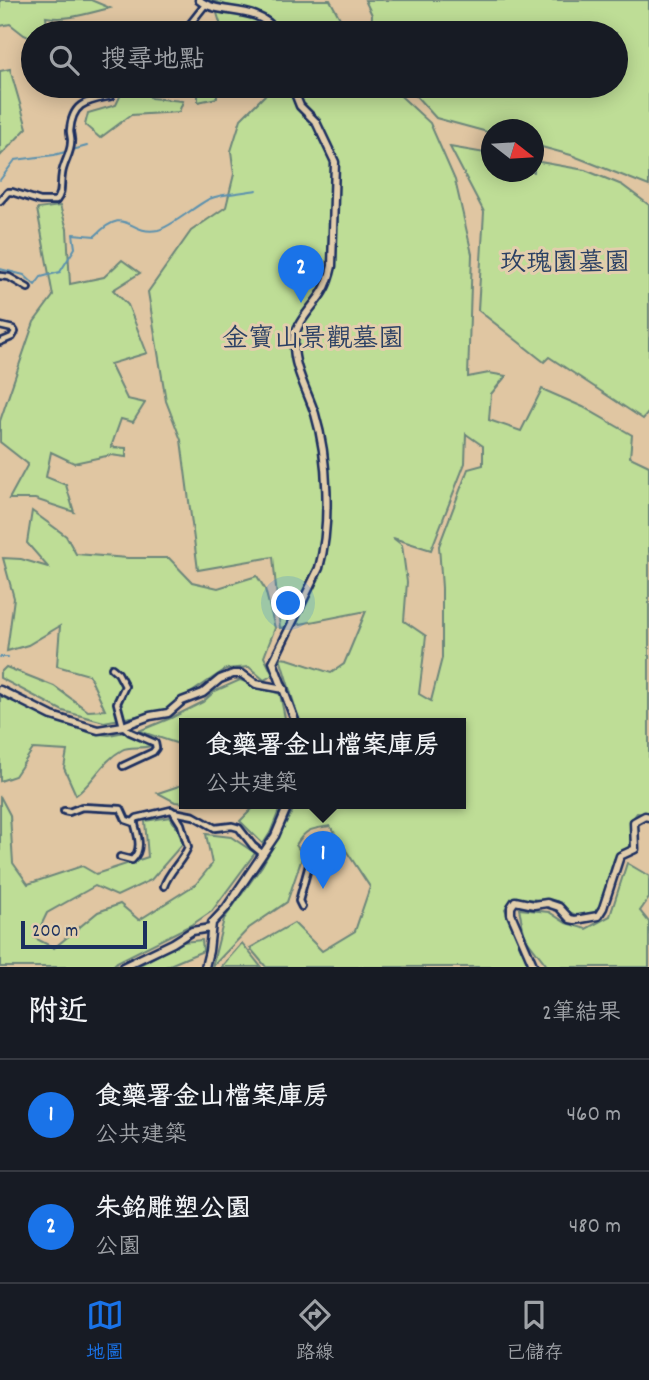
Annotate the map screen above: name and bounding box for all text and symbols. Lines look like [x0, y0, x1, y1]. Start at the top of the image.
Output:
search box [21, 21, 628, 98]
icon: search [45, 41, 83, 79]
text: 搜尋地點 [101, 43, 205, 80]
north arrow [481, 119, 544, 182]
pin: 2 [278, 245, 324, 303]
park label: 玫瑰園墓園 [500, 246, 630, 283]
park label: 金寶山景觀墓園 [222, 322, 404, 359]
your location [271, 586, 305, 620]
popup [179, 718, 466, 809]
text: 食藥署金山檔案庫房 [205, 729, 440, 766]
text: 公共建築 [205, 769, 297, 802]
pin: 1 [300, 831, 346, 889]
scale bar [21, 918, 147, 950]
text: 200 m [32, 919, 78, 946]
text: 附近 [28, 993, 88, 1036]
text: 2筆結果 [542, 998, 621, 1031]
text: 食藥署金山檔案庫房 [95, 1080, 329, 1117]
text: 1 [48, 1099, 54, 1132]
text: 460 m [567, 1099, 621, 1132]
text: 公共建築 [95, 1120, 187, 1153]
text: 朱銘雕塑公園 [95, 1192, 251, 1229]
text: 2 [46, 1211, 56, 1244]
text: 480 m [569, 1211, 621, 1244]
text: 公園 [95, 1232, 141, 1265]
tab: 地圖 [86, 1296, 124, 1368]
tab: 路線 [296, 1296, 334, 1368]
tab: 已儲存 [506, 1296, 563, 1368]

